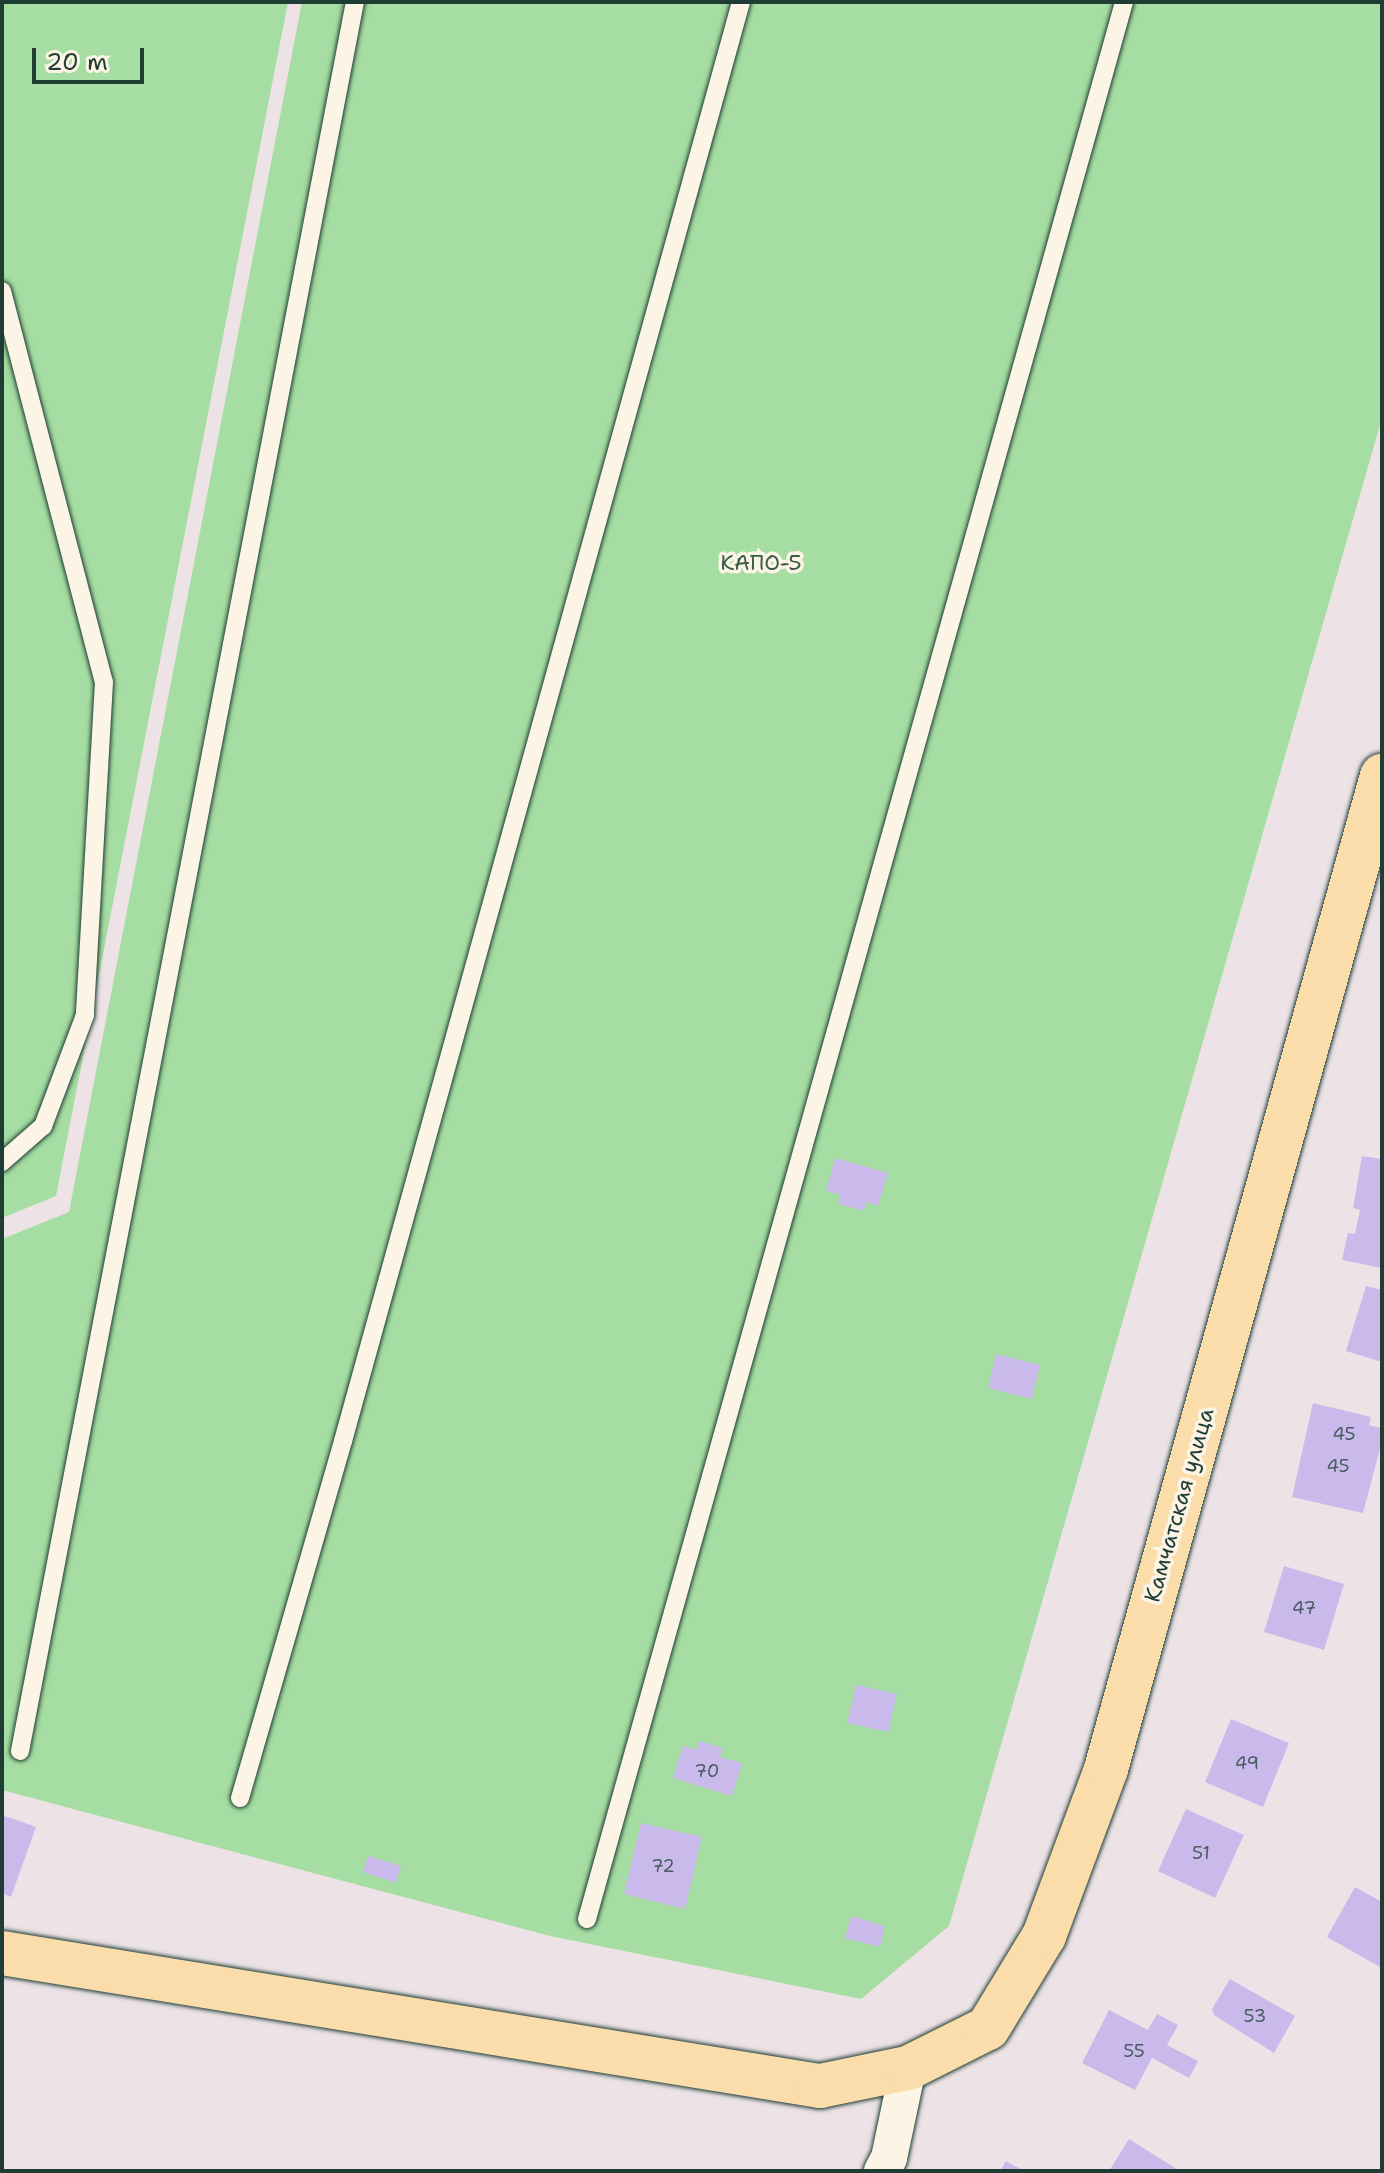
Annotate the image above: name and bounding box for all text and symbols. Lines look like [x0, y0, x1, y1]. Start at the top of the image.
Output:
scale bar [36, 32, 148, 82]
text: 20 m [46, 46, 108, 78]
park label: КАПО-5 [720, 550, 802, 576]
street label: Камчатская улица [1139, 1405, 1219, 1605]
house number: 45 [1332, 1423, 1356, 1445]
house number: 45 [1326, 1455, 1350, 1477]
house number: 47 [1292, 1597, 1316, 1619]
house number: 49 [1235, 1752, 1259, 1774]
house number: 70 [695, 1760, 719, 1782]
house number: 51 [1192, 1842, 1210, 1864]
house number: 72 [651, 1855, 675, 1877]
house number: 53 [1244, 2005, 1266, 2027]
house number: 55 [1123, 2040, 1145, 2062]

